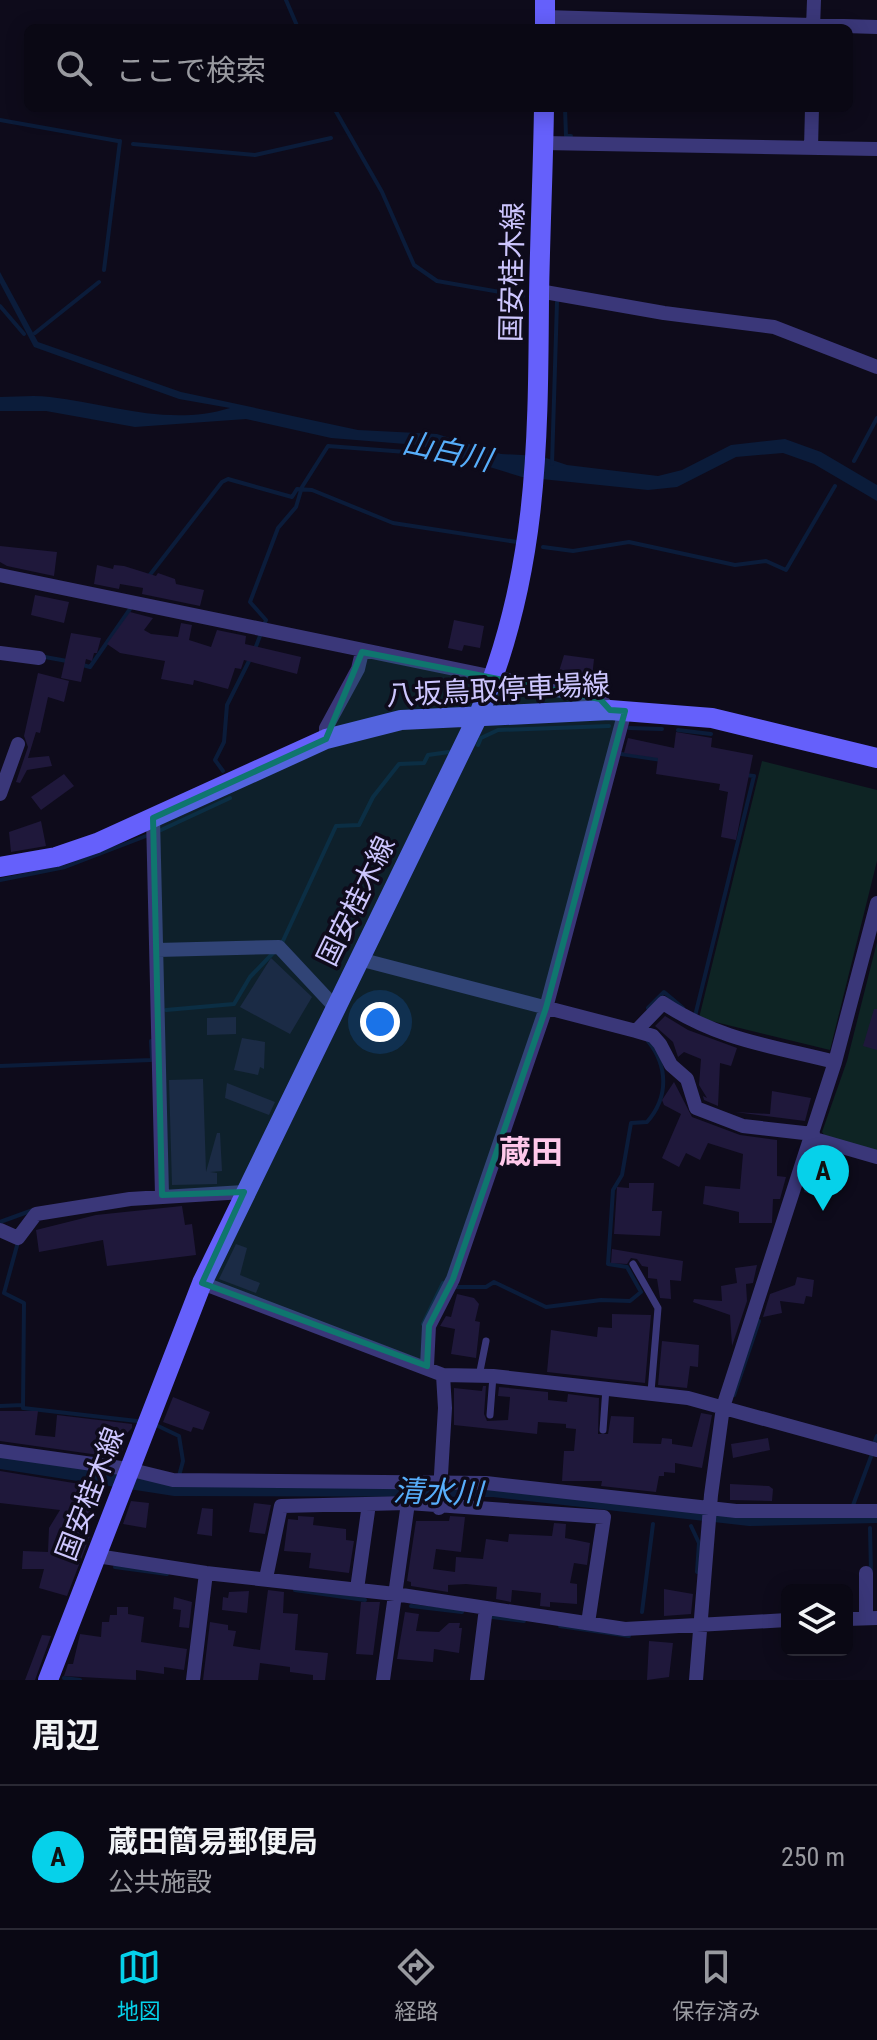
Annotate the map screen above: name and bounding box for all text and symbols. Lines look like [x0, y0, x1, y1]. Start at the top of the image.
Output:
search box [24, 24, 853, 112]
icon: search [52, 46, 96, 90]
text: ここで検索 [116, 53, 266, 88]
street label: 国安桂木線 [494, 202, 530, 342]
water label: 山白川 [399, 425, 498, 478]
street label: 八坂鳥取停車場線 [385, 668, 611, 712]
street label: 国安桂木線 [310, 831, 402, 971]
your location [360, 1002, 400, 1042]
district label: 蔵田 [499, 1133, 563, 1171]
pin: A [797, 1145, 849, 1211]
street label: 国安桂木線 [50, 1423, 130, 1565]
water label: 清水川 [392, 1473, 487, 1511]
map controls [781, 1584, 853, 1656]
button: layers [781, 1584, 853, 1656]
text: 周辺 [32, 1715, 100, 1755]
text: 蔵田簡易郵便局 [108, 1824, 318, 1859]
text: A [50, 1842, 66, 1872]
text: 250 m [781, 1842, 845, 1872]
text: 公共施設 [108, 1867, 212, 1897]
tab: 地図 [117, 1945, 161, 2025]
tab: 経路 [394, 1945, 438, 2025]
tab: 保存済み [672, 1945, 760, 2025]

